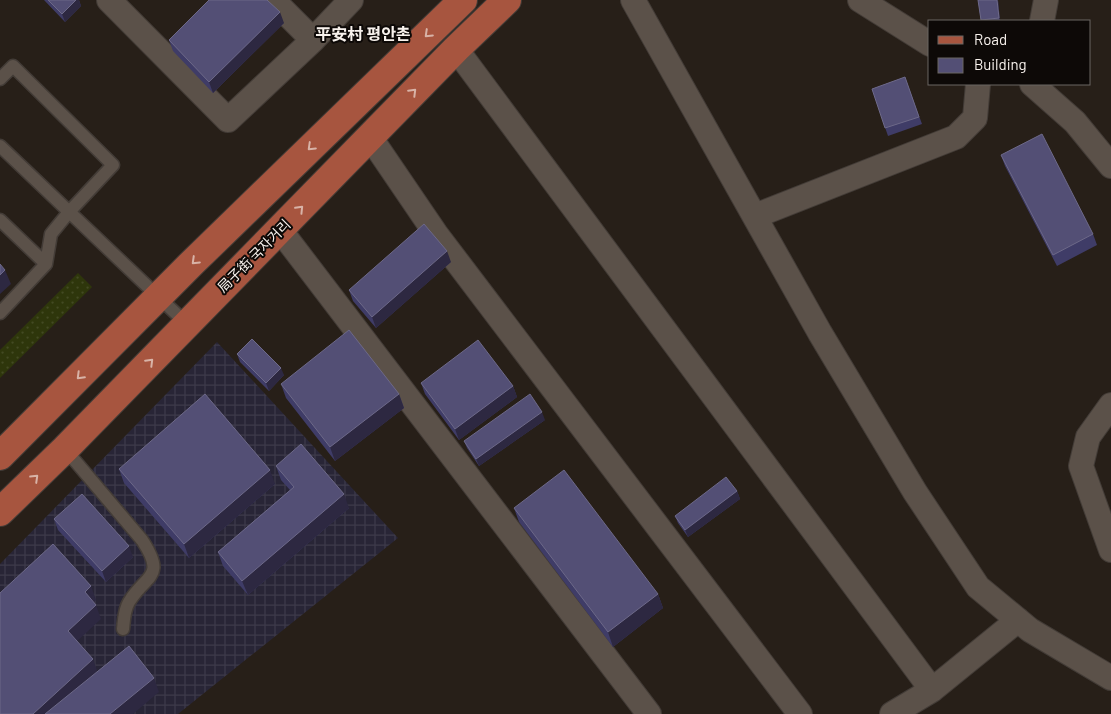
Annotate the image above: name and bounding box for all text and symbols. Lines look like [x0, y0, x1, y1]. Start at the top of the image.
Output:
legend [928, 20, 1091, 85]
district label: 平安村 평안촌 [315, 24, 411, 43]
one-way arrow [425, 28, 434, 37]
text: Road [974, 30, 1007, 48]
text: Building [974, 55, 1027, 73]
one-way arrow [408, 89, 417, 98]
one-way arrow [308, 141, 317, 150]
one-way arrow [294, 206, 303, 215]
street label: 局子街 국자거리 [214, 216, 294, 296]
one-way arrow [192, 255, 201, 264]
one-way arrow [144, 359, 153, 368]
one-way arrow [77, 370, 86, 379]
one-way arrow [29, 474, 38, 483]

